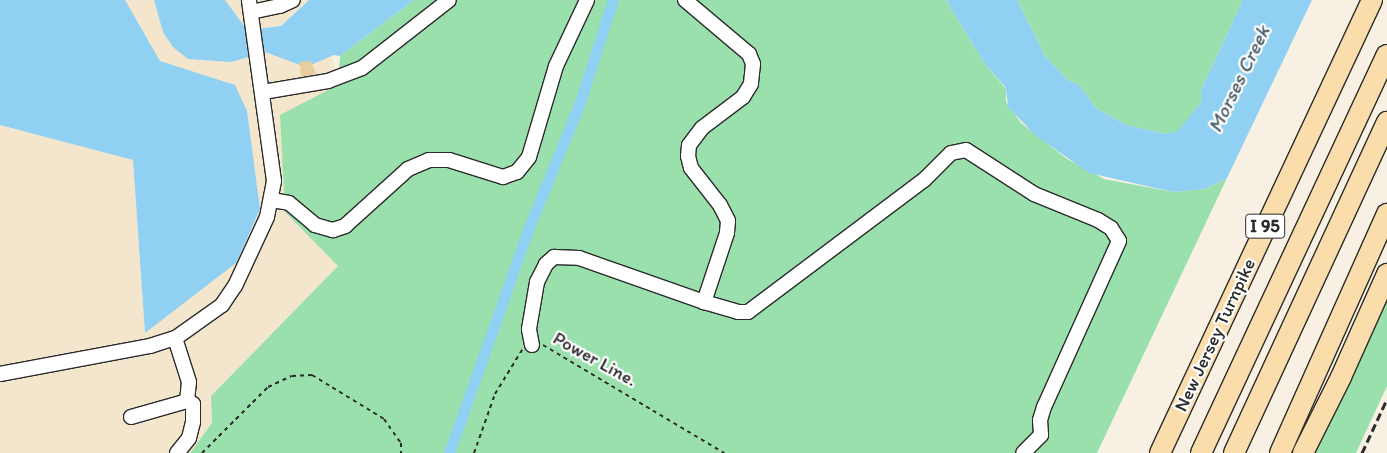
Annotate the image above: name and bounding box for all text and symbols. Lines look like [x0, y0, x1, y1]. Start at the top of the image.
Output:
water label: Morses Creek [1203, 22, 1275, 136]
road number: I 95 [1245, 210, 1285, 242]
street label: New Jersey Turnpike [1169, 254, 1261, 416]
street label: Power Line. [549, 327, 641, 391]

